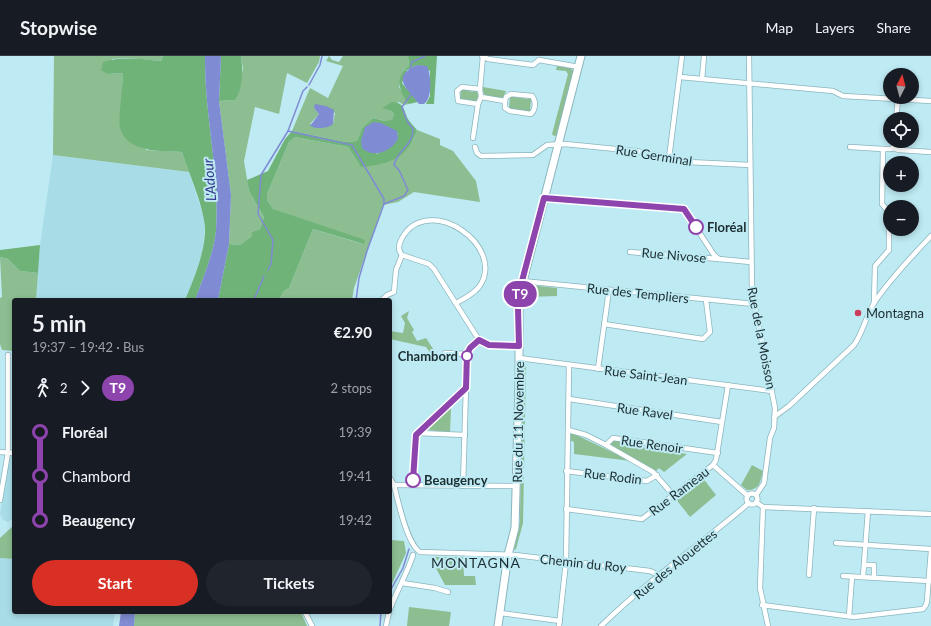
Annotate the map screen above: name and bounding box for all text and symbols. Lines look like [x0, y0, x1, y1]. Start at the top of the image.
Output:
text: Stopwise [20, 16, 97, 39]
text: Map [765, 19, 793, 36]
text: Layers [815, 19, 855, 36]
text: Share [877, 19, 911, 36]
north arrow [883, 68, 919, 104]
map controls [883, 68, 919, 236]
button: locate [883, 112, 919, 148]
street label: Rue Germinal [615, 141, 693, 169]
button: + [883, 156, 919, 192]
water label: L'Adour [199, 158, 219, 202]
button: − [883, 200, 919, 236]
marker: Floréal [688, 219, 704, 235]
place label: Floréal [707, 219, 746, 235]
street label: Rue Nivose [641, 244, 707, 266]
street label: Rue des Templiers [586, 280, 690, 306]
line badge: T9 [502, 281, 538, 307]
text: T9 [512, 285, 528, 302]
street label: Rue de la Moisson [744, 285, 780, 391]
place label: Montagna [866, 305, 924, 321]
marker: Montagna [853, 308, 863, 318]
text: 5 min [32, 310, 87, 337]
text: €2.90 [334, 323, 372, 341]
text: 19:37 – 19:42 · Bus [32, 339, 144, 355]
place label: Chambord [398, 348, 458, 364]
marker: Chambord [461, 350, 473, 362]
street label: Rue du 11 Novembre [509, 361, 527, 483]
street label: Rue Saint-Jean [604, 362, 688, 388]
icon: walk [32, 377, 54, 399]
icon: forward [74, 377, 96, 399]
text: T9 [110, 379, 126, 396]
text: 2 [60, 380, 68, 396]
text: 2 stops [331, 380, 372, 396]
street label: Rue Ravel [616, 399, 674, 423]
text: Floréal [62, 423, 107, 441]
text: 19:39 [339, 424, 372, 440]
street label: Rue Renoir [620, 432, 684, 456]
street label: Rue Rameau [646, 463, 712, 519]
street label: Rue Rodin [583, 465, 643, 487]
text: Chambord [62, 467, 131, 485]
text: 19:41 [339, 468, 372, 484]
marker: Beaugency [405, 472, 421, 488]
place label: Beaugency [424, 472, 488, 488]
text: Beaugency [62, 511, 135, 529]
text: 19:42 [339, 512, 372, 528]
street label: Rue des Alouettes [630, 525, 720, 603]
street label: Chemin du Roy [539, 551, 627, 576]
district label: MONTAGNA [431, 554, 521, 571]
button: Start [32, 560, 198, 606]
button: Tickets [206, 560, 372, 606]

